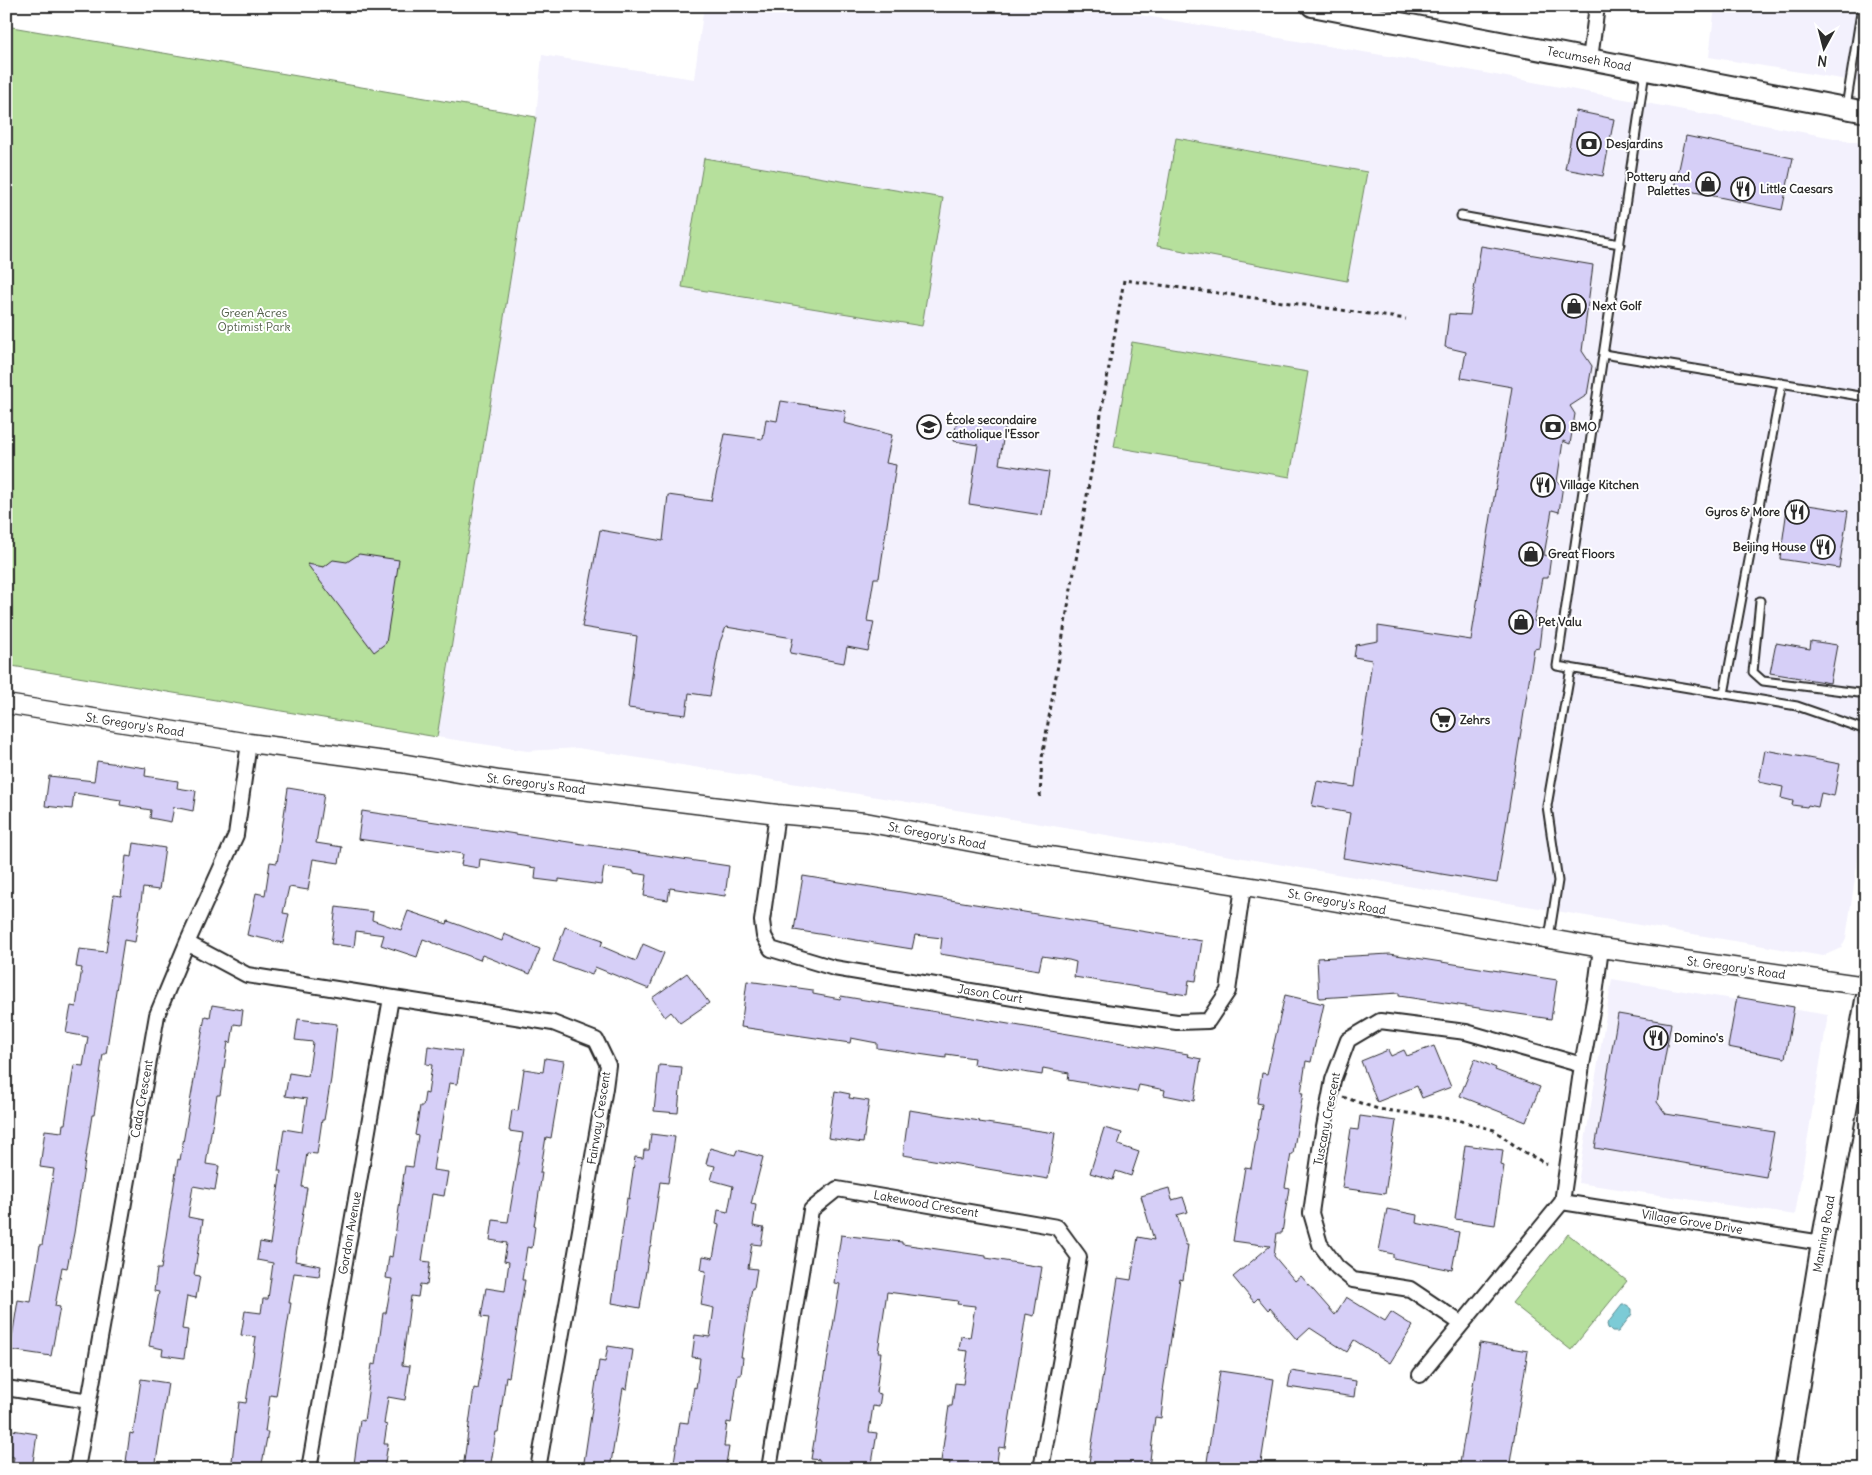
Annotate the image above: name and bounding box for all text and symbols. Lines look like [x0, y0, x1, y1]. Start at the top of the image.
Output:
north arrow [1800, 22, 1850, 72]
street label: Tecumseh Road [1546, 43, 1632, 74]
text: N [1817, 51, 1828, 70]
bank icon: Desjardins [1576, 131, 1602, 157]
place label: Desjardins [1606, 136, 1663, 151]
place label: Pottery and Palettes [1627, 169, 1691, 198]
shop icon: Pottery and Palettes [1695, 171, 1721, 197]
restaurant icon: Little Caesars [1730, 176, 1756, 202]
place label: Little Caesars [1760, 181, 1834, 196]
shop icon: Next Golf [1561, 293, 1587, 319]
place label: Next Golf [1592, 298, 1643, 313]
park label: Green Acres Optimist Park [217, 305, 291, 334]
place label: École secondaire catholique l'Essor [946, 412, 1040, 442]
school or university icon: École secondaire catholique l'Essor [916, 414, 942, 440]
bank icon: BMO [1540, 414, 1566, 440]
place label: BMO [1570, 419, 1597, 434]
restaurant icon: Village Kitchen [1530, 472, 1556, 498]
place label: Village Kitchen [1560, 477, 1639, 493]
restaurant icon: Gyros & More [1784, 499, 1810, 525]
place label: Gyros & More [1705, 504, 1781, 520]
restaurant icon: Beijing House [1810, 534, 1836, 560]
place label: Beijing House [1733, 539, 1807, 555]
shop icon: Great Floors [1518, 541, 1544, 567]
place label: Great Floors [1548, 546, 1615, 561]
shop icon: Pet Valu [1508, 609, 1534, 635]
place label: Pet Valu [1538, 614, 1582, 629]
supermarket icon: Zehrs [1430, 707, 1456, 733]
street label: St. Gregory's Road [85, 709, 185, 740]
place label: Zehrs [1460, 712, 1491, 727]
street label: St. Gregory's Road [486, 770, 586, 797]
street label: St. Gregory's Road [887, 819, 987, 852]
street label: St. Gregory's Road [1287, 885, 1387, 918]
street label: St. Gregory's Road [1686, 953, 1786, 982]
street label: Jason Court [957, 981, 1024, 1006]
restaurant icon: Domino's [1643, 1025, 1669, 1051]
place label: Domino's [1674, 1030, 1724, 1045]
street label: Cada Crescent [127, 1059, 156, 1139]
street label: Fairway Crescent [584, 1070, 613, 1166]
street label: Tuscany Crescent [1310, 1071, 1343, 1167]
street label: Lakewood Crescent [873, 1187, 980, 1220]
street label: Gordon Avenue [335, 1190, 364, 1276]
street label: Manning Road [1809, 1194, 1838, 1273]
street label: Village Grove Drive [1640, 1206, 1744, 1237]

